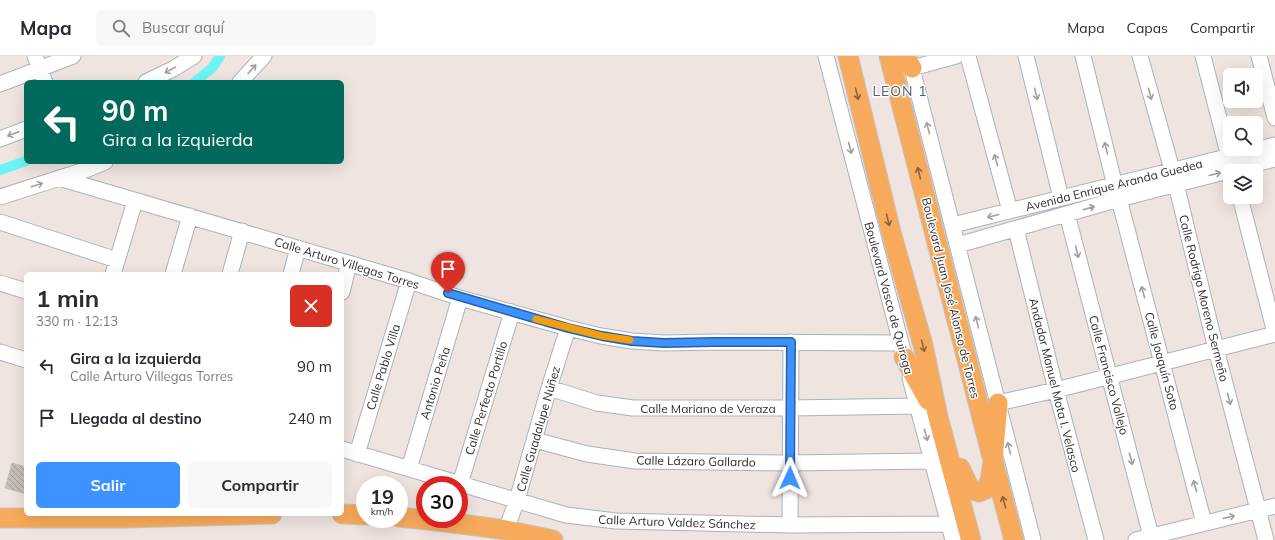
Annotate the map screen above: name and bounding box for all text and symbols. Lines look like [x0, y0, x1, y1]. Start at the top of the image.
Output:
search box [96, 10, 376, 46]
text: Mapa [20, 16, 72, 40]
icon: search [110, 17, 132, 39]
text: Buscar aquí [142, 18, 224, 37]
text: Mapa [1067, 19, 1105, 37]
text: Capas [1127, 19, 1168, 37]
text: Compartir [1190, 19, 1255, 37]
one-way arrow [247, 64, 257, 74]
one-way arrow [165, 67, 177, 75]
map controls [1223, 68, 1263, 204]
button: sound [1223, 68, 1263, 108]
district label: LEON 1 [872, 82, 928, 100]
one-way arrow [854, 87, 862, 100]
one-way arrow [1032, 87, 1040, 100]
one-way arrow [1147, 87, 1155, 100]
text: 90 m [102, 93, 168, 128]
icon: left [36, 96, 88, 148]
button: search [1223, 116, 1263, 156]
one-way arrow [923, 122, 931, 135]
text: Gira a la izquierda [102, 128, 253, 151]
one-way arrow [7, 130, 19, 138]
one-way arrow [847, 141, 854, 154]
one-way arrow [1102, 141, 1109, 154]
one-way arrow [992, 154, 1000, 167]
street label: Avenida Enrique Aranda Guedea [1024, 156, 1204, 214]
button: layers [1223, 164, 1263, 204]
one-way arrow [915, 167, 923, 180]
one-way arrow [1208, 170, 1221, 177]
one-way arrow [30, 181, 43, 188]
street label: Boulevard Juan José Alonso de Torres [919, 196, 983, 400]
one-way arrow [1083, 204, 1096, 211]
one-way arrow [987, 212, 1000, 220]
one-way arrow [885, 213, 893, 226]
street label: Calle Rodrigo Moreno Sermeño [1176, 213, 1232, 383]
street label: Boulevard Vasco de Quiroga [861, 220, 917, 376]
street label: Calle Arturo Villegas Torres [273, 234, 421, 292]
one-way arrow [1074, 245, 1081, 258]
pin [431, 252, 465, 293]
icon: arrive [437, 258, 459, 280]
text: 1 min [36, 283, 99, 313]
button: close [290, 285, 332, 327]
one-way arrow [1139, 286, 1147, 299]
street label: Andador Manuel Mota I. Velasco [1026, 296, 1084, 474]
street label: Calle Joaquín Soto [1142, 310, 1182, 412]
text: 330 m · 12:13 [36, 313, 118, 329]
street label: Calle Francisco Vallejo [1086, 314, 1132, 437]
one-way arrow [973, 316, 980, 329]
street label: Calle Pablo Villa [363, 322, 403, 412]
street label: Calle Perfecto Portillo [462, 339, 511, 457]
one-way arrow [919, 339, 927, 352]
street label: Antonio Peña [417, 345, 453, 421]
text: Gira a la izquierda [70, 349, 201, 368]
icon: left [36, 355, 58, 377]
text: 90 m [297, 357, 332, 376]
street label: Calle Guadalupe Núñez [513, 364, 563, 494]
text: Calle Arturo Villegas Torres [70, 368, 233, 384]
one-way arrow [1226, 392, 1233, 405]
street label: Calle Mariano de Veraza [640, 401, 776, 416]
icon: arrive [36, 407, 58, 429]
text: Llegada al destino [70, 409, 202, 428]
text: 240 m [288, 409, 332, 428]
one-way arrow [922, 428, 930, 441]
one-way arrow [1005, 442, 1013, 455]
street label: Calle Lázaro Gallardo [636, 452, 756, 470]
one-way arrow [1128, 452, 1135, 465]
position arrow [769, 457, 811, 499]
button: Salir [36, 462, 180, 508]
button: Compartir [188, 462, 332, 508]
speed limit sign: 30 [416, 476, 468, 528]
one-way arrow [1190, 479, 1198, 492]
text: 19 [370, 484, 394, 509]
one-way arrow [1000, 496, 1007, 509]
text: km/h [371, 505, 393, 518]
street label: Calle Arturo Valdez Sánchez [598, 512, 756, 532]
one-way arrow [1222, 513, 1235, 521]

